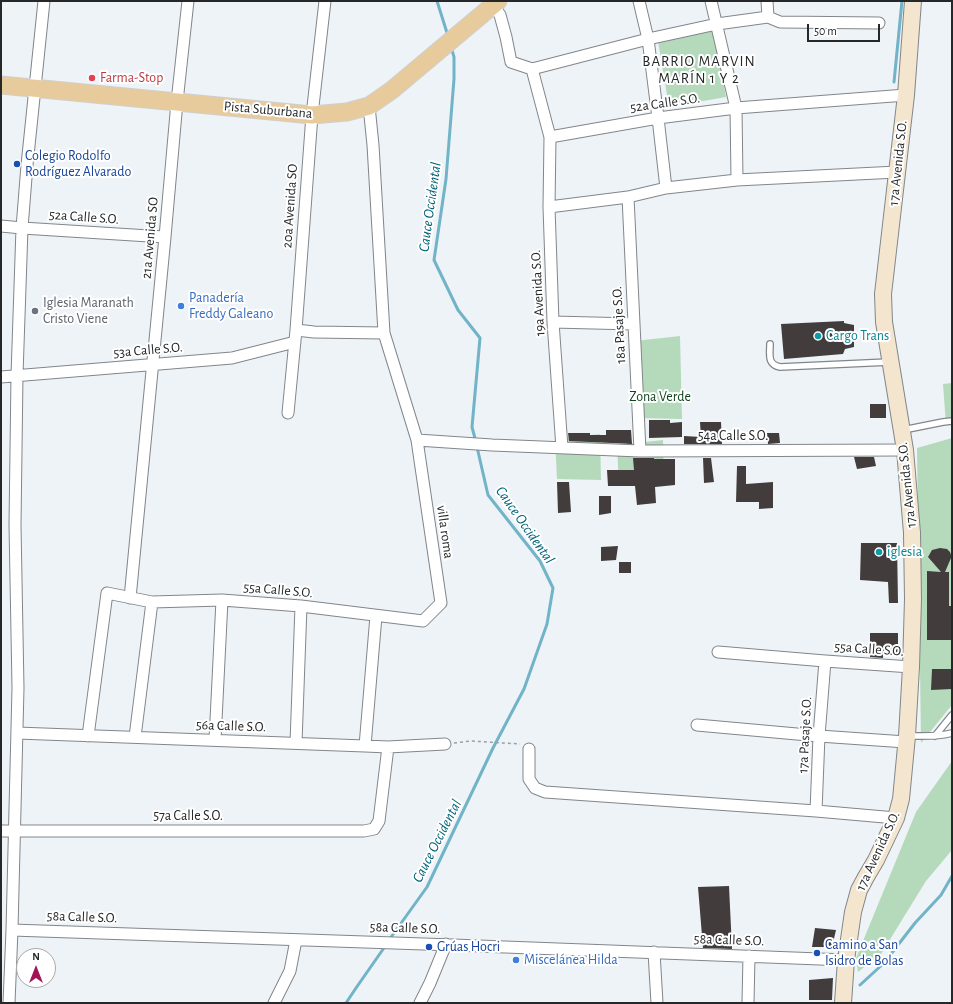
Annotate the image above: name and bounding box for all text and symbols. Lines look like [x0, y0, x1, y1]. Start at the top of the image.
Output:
scale bar [809, 16, 882, 42]
text: 50 m [814, 25, 837, 37]
district label: BARRIO MARVIN MARÍN 1 Y 2 [642, 52, 756, 87]
place label: Farma-Stop [100, 70, 163, 86]
marker: Farma-Stop [87, 73, 97, 83]
street label: 52a Calle S.O. [629, 90, 701, 116]
street label: Pista Suburbana [223, 98, 313, 122]
street label: 17a Avenida S.O. [885, 119, 911, 207]
place label: Colegio Rodolfo Rodríguez Alvarado [25, 148, 131, 180]
marker: Colegio Rodolfo Rodríguez Alvarado [12, 159, 22, 169]
water label: Cauce Occidental [415, 161, 445, 253]
street label: 20a Avenida SO [279, 163, 301, 249]
street label: 21a Avenida SO [138, 196, 162, 280]
street label: 52a Calle S.O. [48, 206, 120, 228]
street label: 19a Avenida S.O. [527, 249, 549, 337]
street label: 18a Pasaje S.O. [609, 286, 629, 364]
place label: Panadería Freddy Galeano [189, 290, 273, 322]
place label: Iglesia Maranath Cristo Viene [43, 295, 134, 328]
marker: Panadería Freddy Galeano [176, 301, 186, 311]
marker: Iglesia Maranath Cristo Viene [30, 306, 40, 316]
place label: Cargo Trans [826, 328, 889, 344]
marker: Cargo Trans [813, 331, 823, 341]
street label: 53a Calle S.O. [113, 339, 183, 361]
park label: Zona Verde [629, 389, 691, 405]
street label: 54a Calle S.O. [698, 428, 768, 444]
street label: 17a Avenida S.O. [894, 441, 920, 529]
water label: Cauce Occidental [492, 483, 558, 567]
street label: villa roma [433, 504, 457, 560]
place label: iglesia [887, 544, 922, 560]
marker: iglesia [874, 547, 884, 557]
street label: 55a Calle S.O. [243, 579, 313, 601]
street label: 55a Calle S.O. [834, 638, 904, 660]
street label: 17a Pasaje S.O. [795, 696, 815, 774]
street label: 56a Calle S.O. [195, 716, 267, 736]
water label: Cauce Occidental [408, 797, 466, 885]
street label: 57a Calle S.O. [153, 808, 223, 824]
street label: 17a Avenida S.O. [852, 809, 904, 893]
street label: 58a Calle S.O. [46, 907, 118, 927]
street label: 58a Calle S.O. [369, 918, 441, 938]
street label: 58a Calle S.O. [693, 930, 765, 950]
place label: Camino a San Isidro de Bolas [825, 937, 903, 970]
place label: Grúas Hocri [437, 939, 500, 955]
marker: Grúas Hocri [424, 942, 434, 952]
north arrow [16, 948, 56, 988]
marker: Camino a San Isidro de Bolas [812, 948, 822, 958]
text: N [32, 951, 40, 962]
place label: Miscelánea Hilda [524, 952, 618, 968]
marker: Miscelánea Hilda [511, 955, 521, 965]

